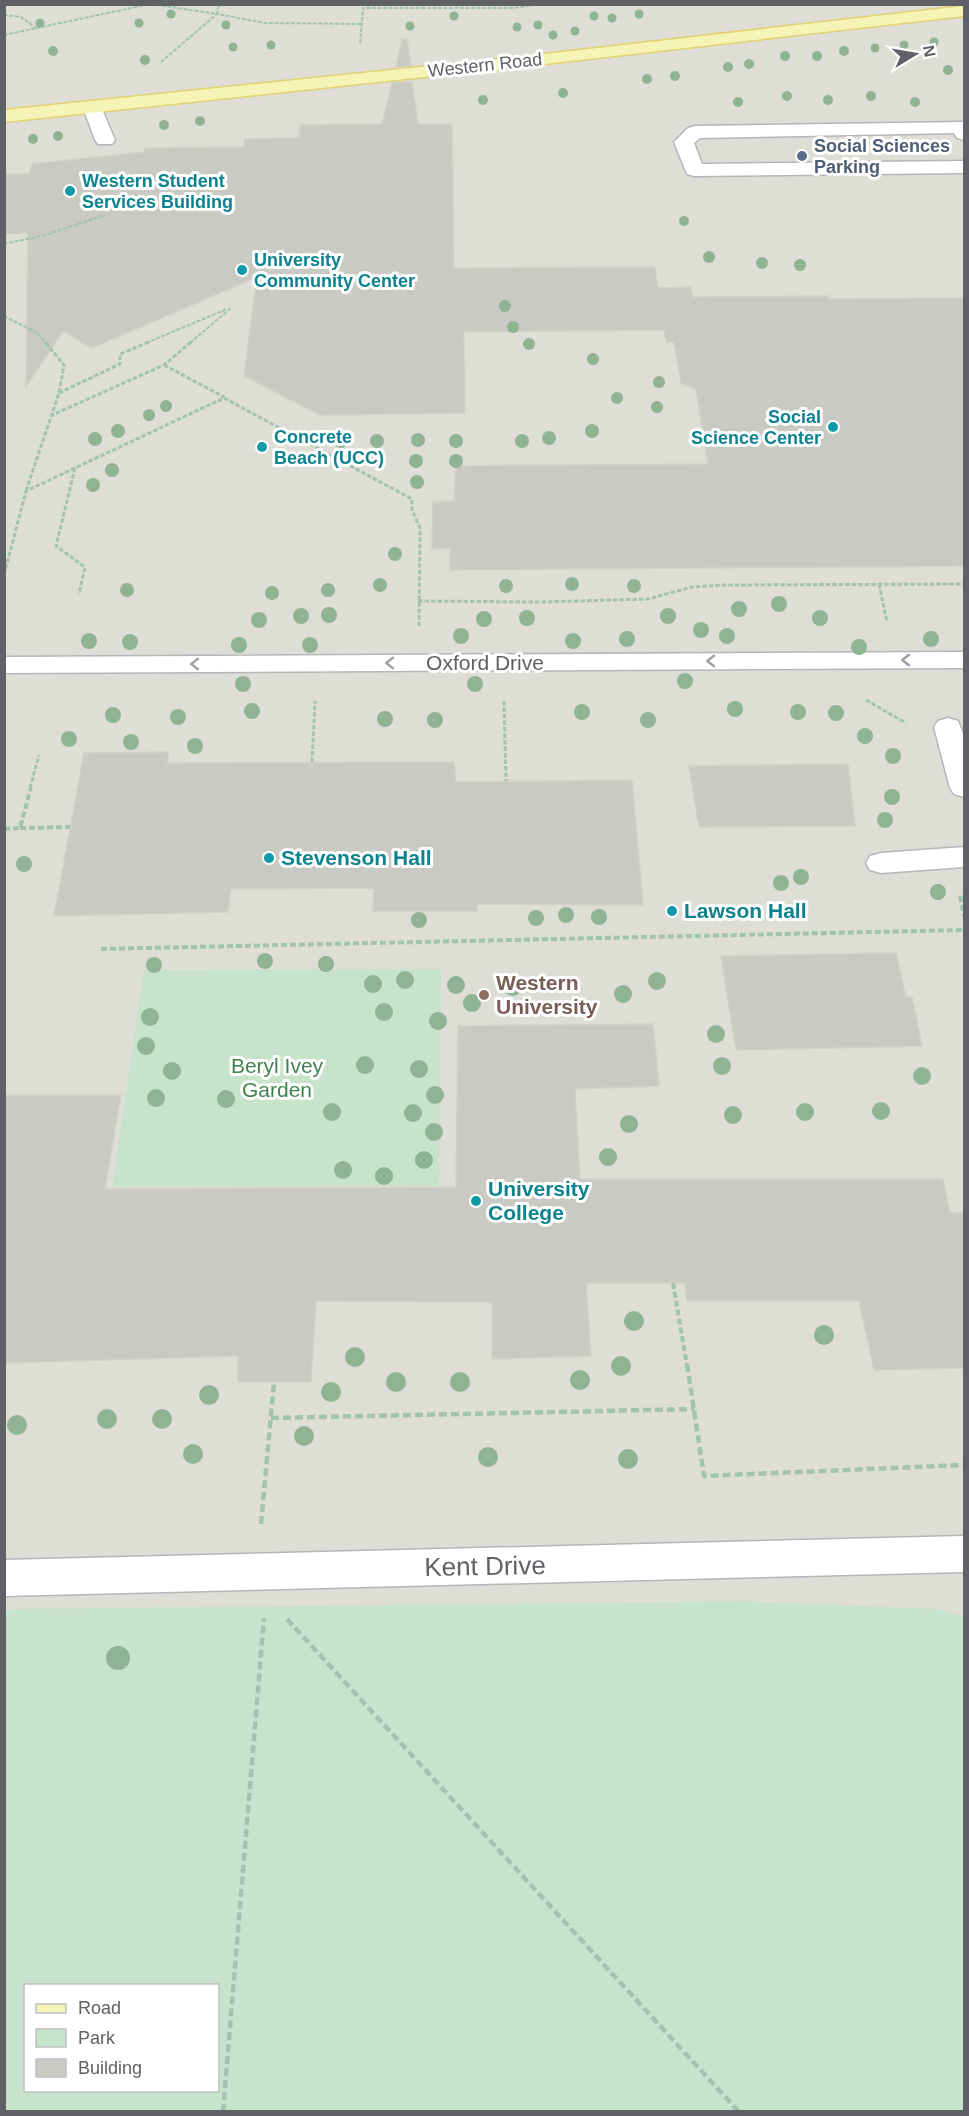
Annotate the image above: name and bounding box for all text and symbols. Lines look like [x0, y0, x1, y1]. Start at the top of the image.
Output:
north arrow [885, 24, 945, 84]
text: N [920, 44, 939, 59]
street label: Western Road [427, 49, 543, 81]
place label: Social Sciences Parking [814, 136, 950, 177]
marker: Social Sciences Parking [795, 149, 809, 163]
place label: Western Student Services Building [82, 171, 233, 212]
marker: Western Student Services Building [63, 184, 77, 198]
place label: University Community Center [254, 250, 415, 291]
marker: University Community Center [235, 263, 249, 277]
place label: Social Science Center [691, 407, 821, 448]
marker: Social Science Center [826, 420, 840, 434]
place label: Concrete Beach (UCC) [274, 427, 384, 468]
marker: Concrete Beach (UCC) [255, 440, 269, 454]
street label: Oxford Drive [426, 651, 544, 674]
one-way arrow [902, 654, 911, 666]
one-way arrow [707, 655, 716, 667]
one-way arrow [386, 657, 395, 669]
one-way arrow [191, 658, 200, 670]
place label: Stevenson Hall [281, 846, 432, 869]
marker: Stevenson Hall [262, 851, 276, 865]
place label: Lawson Hall [684, 899, 807, 922]
marker: Lawson Hall [665, 904, 679, 918]
place label: Western University [496, 971, 598, 1018]
marker: Western University [477, 988, 491, 1002]
park label: Beryl Ivey Garden [231, 1054, 324, 1101]
place label: University College [488, 1177, 590, 1224]
marker: University College [469, 1194, 483, 1208]
street label: Kent Drive [424, 1550, 546, 1582]
legend [24, 1984, 219, 2092]
text: Road [78, 1998, 121, 2018]
text: Park [78, 2028, 116, 2048]
text: Building [78, 2058, 142, 2078]

